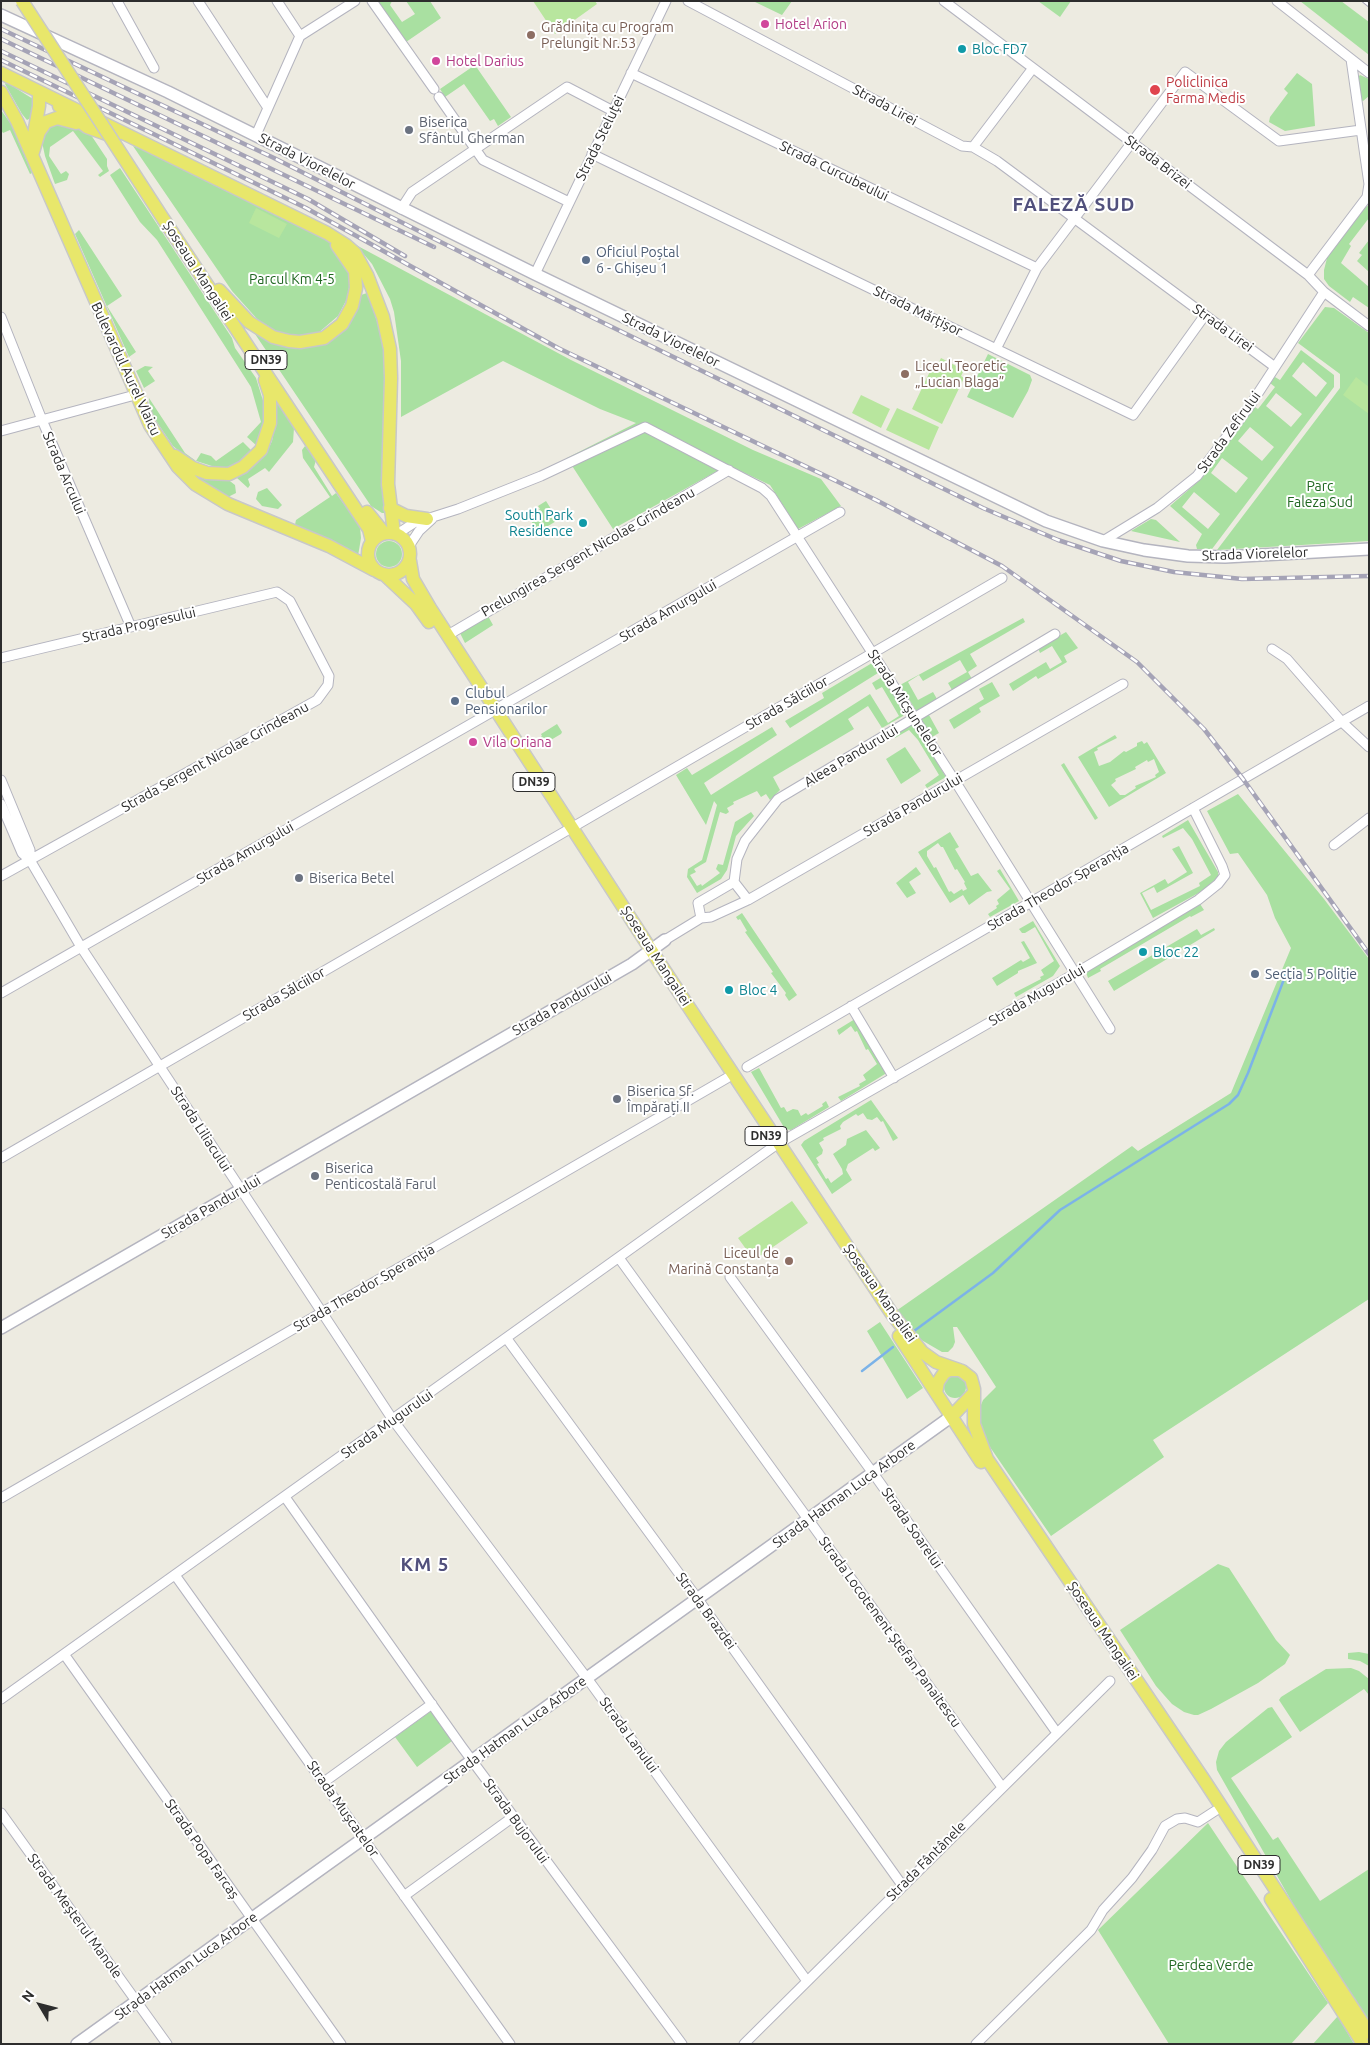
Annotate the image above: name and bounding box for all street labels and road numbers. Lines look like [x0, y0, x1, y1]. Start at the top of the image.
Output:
street label: Strada Lirei [850, 81, 920, 129]
street label: Strada Steluței [572, 93, 628, 183]
street label: Strada Viorelelor [256, 129, 358, 193]
street label: Strada Brizei [1121, 132, 1195, 192]
street label: Strada Curcubeului [777, 137, 891, 205]
street label: Șoseaua Mangaliei [159, 218, 237, 324]
street label: Strada Mărțișor [871, 282, 965, 340]
street label: Bulevardul Aurel Vlaicu [88, 300, 164, 438]
street label: Strada Lirei [1189, 300, 1257, 356]
street label: Strada Viorelelor [619, 309, 723, 371]
road number: DN39 [245, 350, 287, 370]
street label: Strada Zefirului [1194, 388, 1264, 476]
street label: Strada Arcului [39, 429, 89, 517]
street label: Prelungirea Sergent Nicolae Grindeanu [478, 484, 698, 620]
street label: Strada Viorelelor [1202, 544, 1308, 564]
street label: Strada Amurgului [616, 576, 720, 646]
street label: Strada Progresului [81, 604, 197, 646]
street label: Strada Micșunelelor [864, 646, 946, 760]
street label: Strada Sălciilor [743, 673, 831, 733]
street label: Strada Sergent Nicolae Grindeanu [118, 698, 312, 816]
street label: Aleea Pandurului [801, 721, 901, 791]
street label: Strada Pandurului [860, 770, 966, 840]
road number: DN39 [513, 772, 555, 792]
street label: Strada Amurgului [193, 818, 297, 888]
street label: Strada Theodor Speranția [984, 840, 1132, 934]
street label: Șoseaua Mangaliei [617, 903, 695, 1009]
street label: Strada Mugurului [986, 961, 1088, 1029]
street label: Strada Sălciilor [240, 964, 328, 1024]
street label: Strada Pandurului [509, 969, 615, 1039]
street label: Strada Liliacului [167, 1083, 235, 1175]
road number: DN39 [745, 1126, 787, 1146]
street label: Strada Pandurului [158, 1172, 264, 1242]
street label: Strada Theodor Speranția [290, 1241, 438, 1335]
street label: Șoseaua Mangaliei [840, 1241, 920, 1345]
street label: Strada Mugurului [338, 1386, 436, 1462]
street label: Strada Hatman Luca Arbore [769, 1436, 919, 1552]
street label: Strada Soarelui [878, 1484, 946, 1572]
street label: Strada Locotenent Ștefan Panaitescu [815, 1533, 965, 1731]
street label: Strada Brazdei [672, 1569, 740, 1653]
street label: Șoseaua Mangaliei [1064, 1578, 1142, 1684]
street label: Strada Hatman Luca Arbore [440, 1672, 590, 1788]
street label: Strada Lanului [596, 1694, 662, 1776]
street label: Strada Mușcatelor [303, 1757, 383, 1861]
street label: Strada Bujorului [480, 1775, 552, 1867]
street label: Strada Popa Farcaș [161, 1796, 243, 1902]
street label: Strada Fântânele [883, 1818, 969, 1904]
street label: Strada Meșterul Manole [24, 1850, 126, 1982]
road number: DN39 [1238, 1856, 1280, 1874]
street label: Strada Hatman Luca Arbore [111, 1908, 261, 2024]

